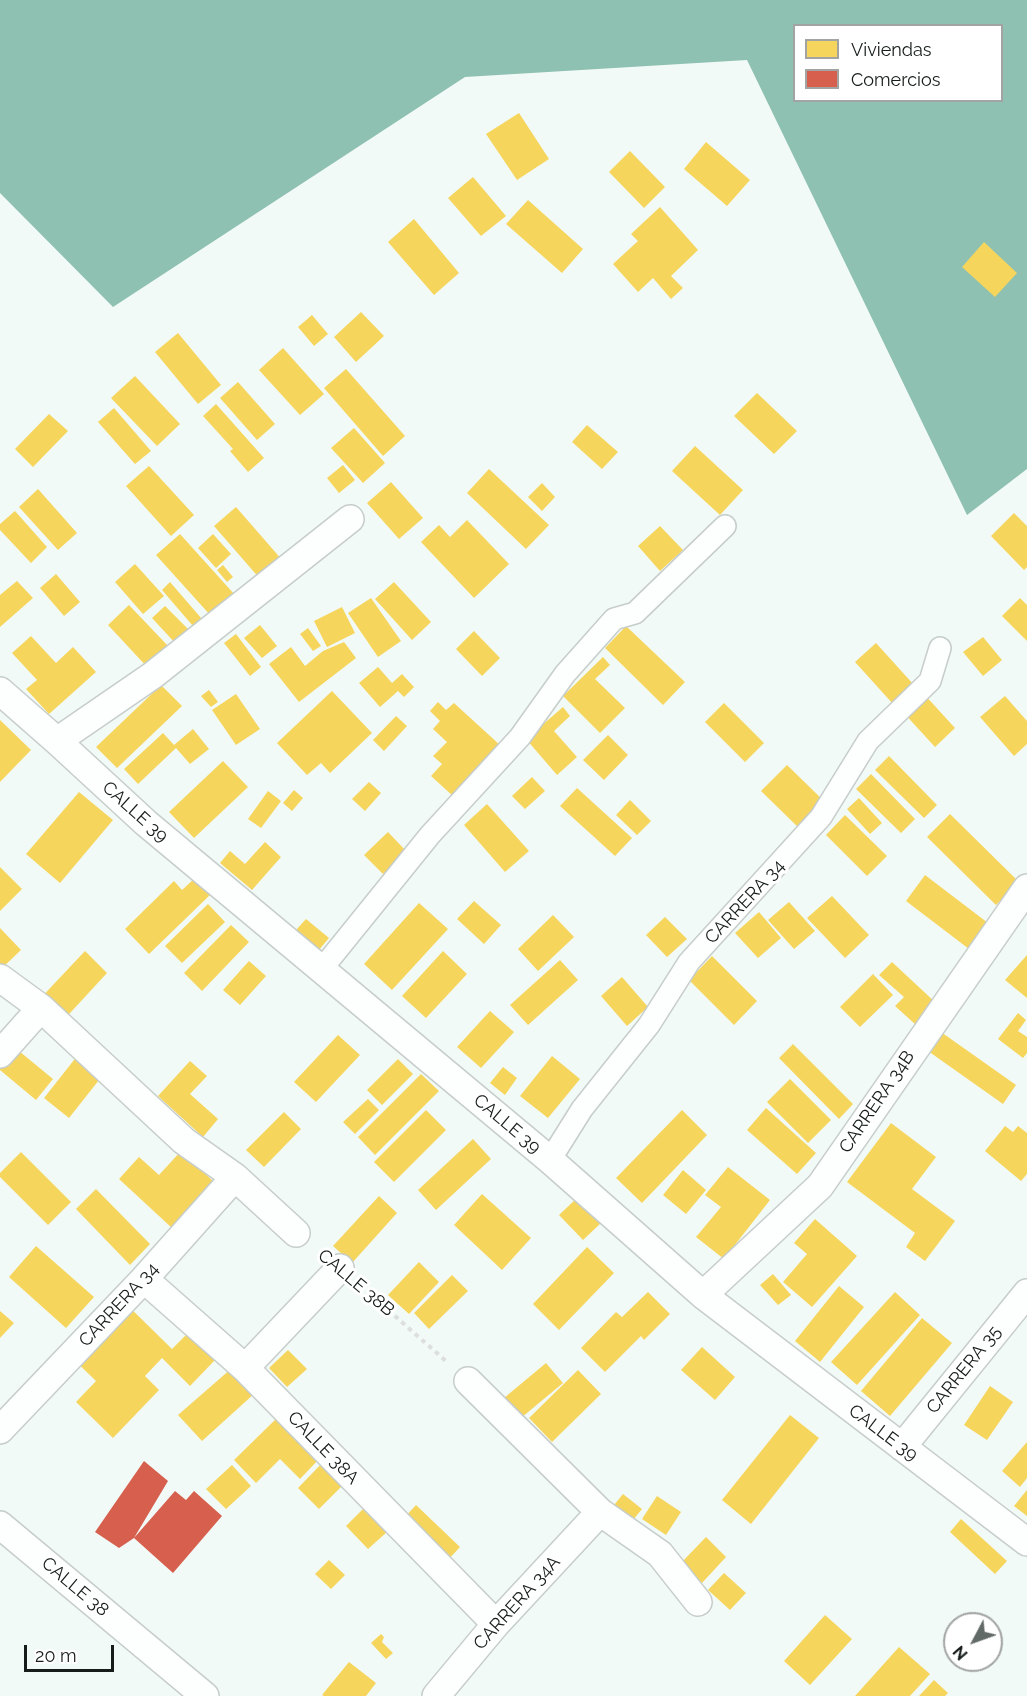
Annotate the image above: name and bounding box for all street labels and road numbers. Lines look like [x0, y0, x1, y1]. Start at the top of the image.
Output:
street label: CALLE 39 [98, 777, 172, 847]
street label: CARRERA 34 [701, 856, 789, 948]
street label: CARRERA 34B [835, 1047, 919, 1157]
street label: CALLE 39 [469, 1090, 545, 1158]
street label: CALLE 38B [313, 1245, 399, 1321]
street label: CARRERA 34 [75, 1259, 163, 1351]
street label: CARRERA 35 [922, 1322, 1006, 1418]
street label: CALLE 39 [844, 1400, 922, 1466]
street label: CALLE 38A [283, 1407, 363, 1489]
street label: CARRERA 34A [469, 1552, 565, 1654]
street label: CALLE 38 [37, 1553, 113, 1621]

